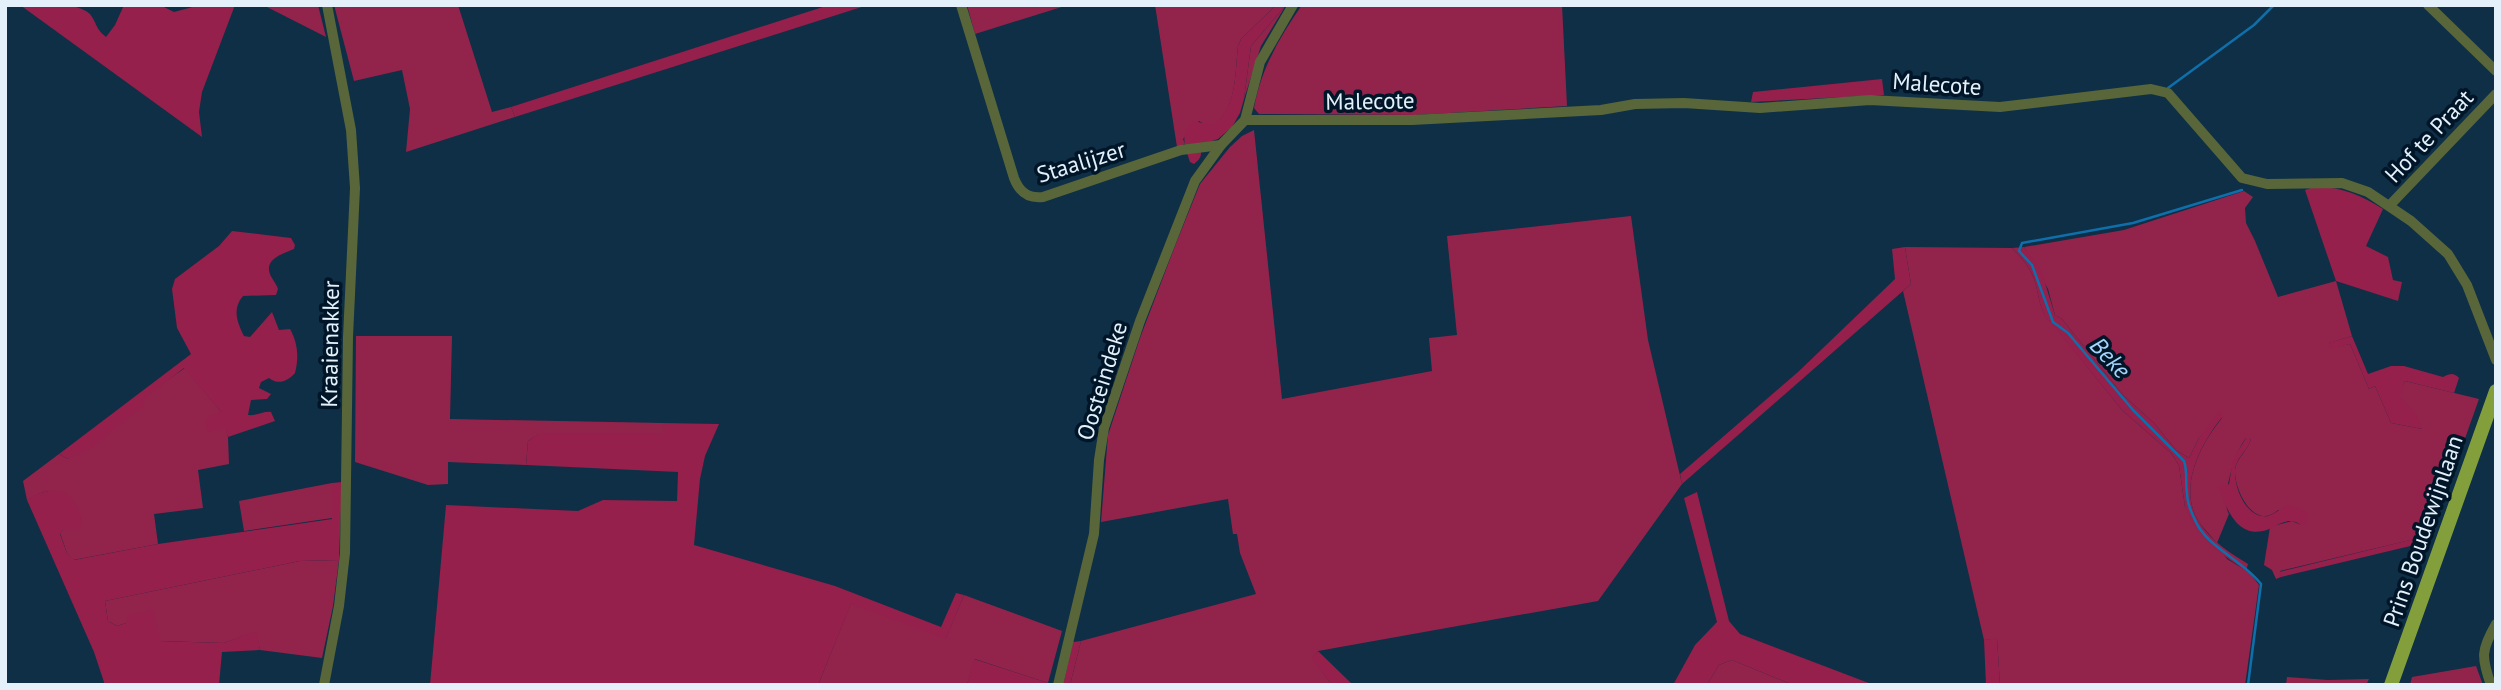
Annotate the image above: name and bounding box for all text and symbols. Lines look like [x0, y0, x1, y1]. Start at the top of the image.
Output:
street label: Malecote [1892, 66, 1983, 101]
street label: Hof te Praat [2378, 83, 2479, 188]
street label: Malecote [1325, 85, 1415, 116]
street label: Staalijzer [1033, 134, 1129, 189]
street label: Kraaienakker [314, 280, 345, 408]
street label: Oosteindeke [1070, 318, 1133, 444]
water label: Beke [2083, 330, 2137, 385]
street label: Prins Boudewijnlaan [2376, 431, 2469, 630]

